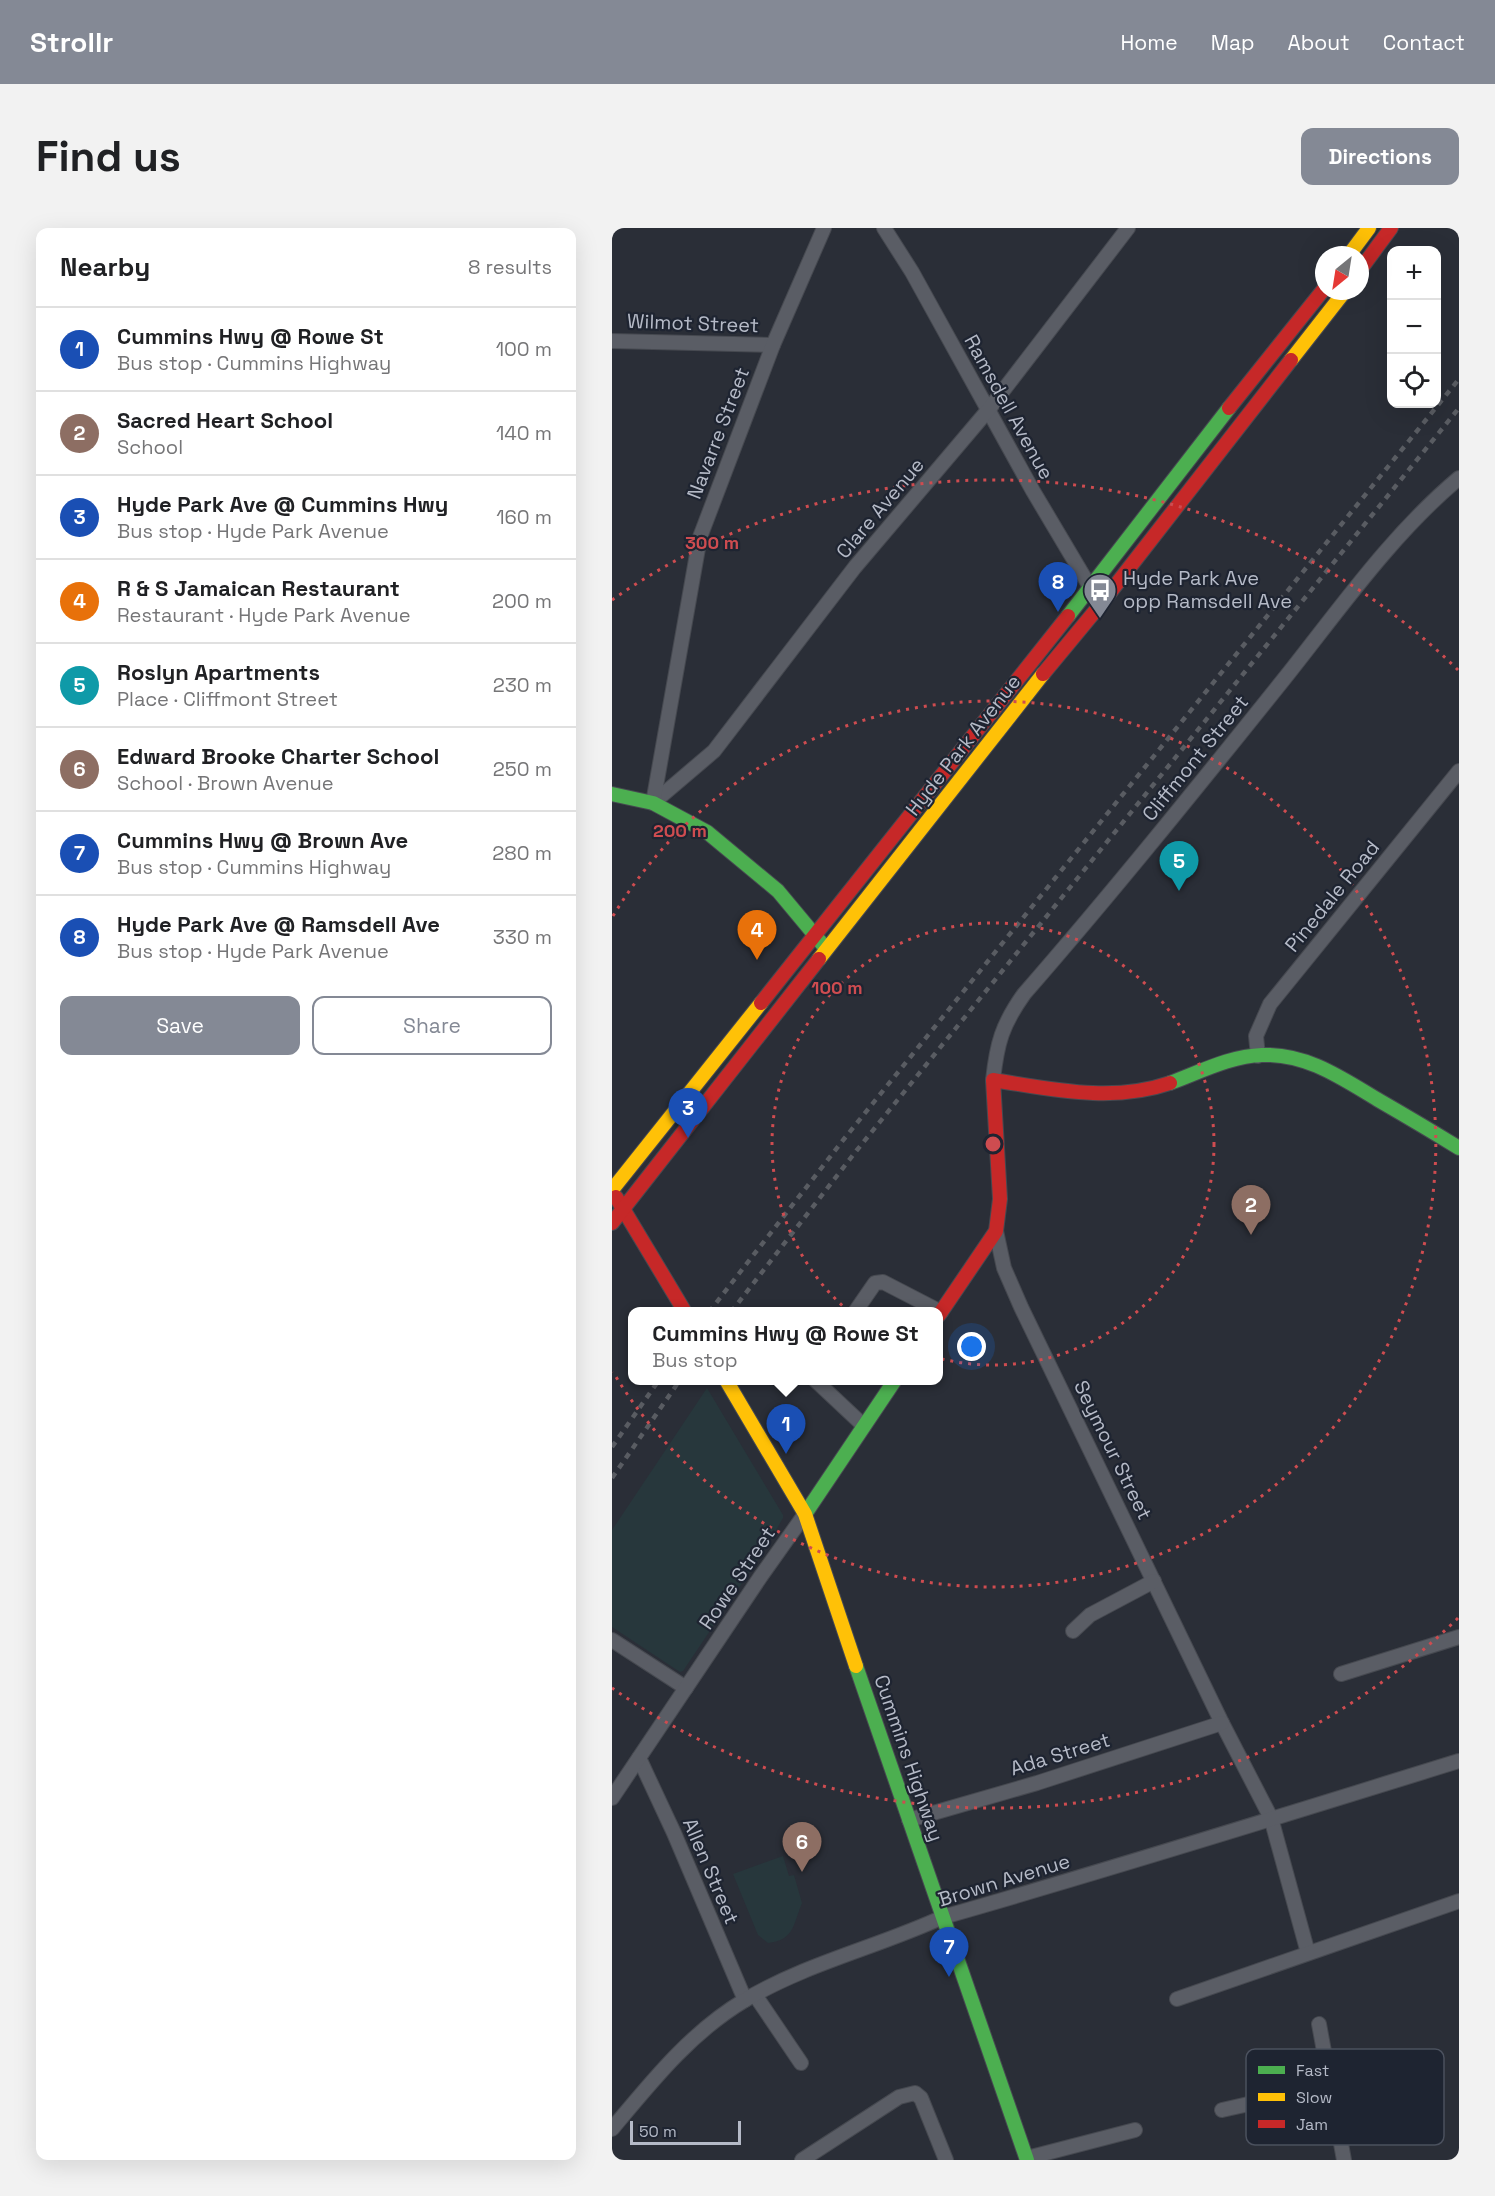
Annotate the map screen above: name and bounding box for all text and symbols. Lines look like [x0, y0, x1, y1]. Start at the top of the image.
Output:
text: Strollr [30, 24, 113, 60]
text: Home [1120, 29, 1178, 56]
text: Map [1211, 29, 1255, 56]
text: About [1288, 29, 1350, 56]
text: Contact [1383, 29, 1465, 56]
button: Directions [1301, 128, 1459, 185]
text: Find us [36, 130, 181, 183]
north arrow [1315, 246, 1369, 300]
map controls [1387, 246, 1441, 408]
button: + [1387, 246, 1441, 300]
text: Nearby [60, 250, 150, 284]
text: 8 results [468, 254, 552, 280]
button: − [1387, 300, 1441, 354]
street label: Wilmot Street [627, 308, 759, 338]
text: Cummins Hwy @ Rowe St [117, 322, 384, 350]
street label: Ramsdell Avenue [958, 330, 1060, 484]
text: 1 [75, 336, 84, 362]
text: 100 m [496, 336, 552, 362]
text: Bus stop · Cummins Highway [117, 350, 391, 376]
button: locate [1387, 354, 1441, 408]
street label: Navarre Street [681, 363, 755, 503]
text: Sacred Heart School [117, 406, 333, 434]
text: 2 [74, 420, 85, 446]
text: 140 m [496, 420, 552, 446]
text: School [117, 434, 183, 460]
street label: Clare Avenue [830, 452, 930, 564]
text: Hyde Park Ave @ Cummins Hwy [117, 490, 448, 518]
text: 3 [73, 504, 86, 530]
text: 160 m [496, 504, 552, 530]
text: Bus stop · Hyde Park Avenue [117, 518, 389, 544]
text: 300 m [685, 531, 739, 554]
pin: 8 [1038, 562, 1078, 612]
place label: Hyde Park Ave opp Ramsdell Ave [1123, 565, 1292, 614]
bus stop icon: Hyde Park Ave opp Ramsdell Ave [1082, 572, 1118, 619]
text: R & S Jamaican Restaurant [117, 574, 400, 602]
text: 4 [73, 588, 86, 614]
text: 200 m [492, 588, 552, 614]
text: Restaurant · Hyde Park Avenue [117, 602, 411, 628]
text: Roslyn Apartments [117, 658, 320, 686]
street label: Hyde Park Avenue [900, 669, 1026, 821]
text: 5 [74, 672, 86, 698]
text: 230 m [493, 672, 552, 698]
text: Place · Cliffmont Street [117, 686, 338, 712]
street label: Cliffmont Street [1136, 690, 1254, 826]
text: Edward Brooke Charter School [117, 742, 439, 770]
text: 6 [73, 756, 86, 782]
text: 250 m [493, 756, 552, 782]
text: School · Brown Avenue [117, 770, 333, 796]
text: 200 m [653, 819, 707, 842]
text: Cummins Hwy @ Brown Ave [117, 826, 408, 854]
street label: Pinedale Road [1279, 835, 1385, 957]
text: 7 [74, 840, 85, 866]
text: 280 m [492, 840, 552, 866]
pin: 5 [1160, 842, 1198, 891]
text: Bus stop · Cummins Highway [117, 854, 391, 880]
text: Hyde Park Ave @ Ramsdell Ave [117, 910, 440, 938]
pin: 4 [738, 910, 776, 960]
text: 8 [74, 924, 86, 950]
text: 330 m [493, 924, 552, 950]
text: Bus stop · Hyde Park Avenue [117, 938, 389, 964]
text: 100 m [811, 976, 863, 999]
button: Save [60, 996, 300, 1055]
button: Share [312, 996, 552, 1055]
pin: 3 [668, 1088, 708, 1138]
centre of rings [983, 1134, 1003, 1154]
pin: 2 [1232, 1186, 1270, 1235]
popup [628, 1307, 943, 1385]
text: Cummins Hwy @ Rowe St [652, 1319, 919, 1347]
your location [957, 1332, 986, 1361]
text: Bus stop [652, 1347, 738, 1373]
street label: Seymour Street [1068, 1376, 1158, 1524]
pin: 1 [766, 1404, 806, 1454]
street label: Rowe Street [693, 1522, 781, 1634]
street label: Cummins Highway [868, 1671, 950, 1845]
street label: Ada Street [1007, 1726, 1113, 1782]
street label: Allen Street [677, 1814, 745, 1928]
pin: 6 [782, 1822, 822, 1872]
street label: Brown Avenue [935, 1848, 1073, 1912]
pin: 7 [930, 1928, 968, 1977]
legend [1246, 2049, 1444, 2145]
text: Fast [1296, 2060, 1329, 2081]
text: Slow [1296, 2087, 1332, 2108]
text: Jam [1296, 2114, 1328, 2135]
scale bar [630, 2118, 741, 2146]
text: 50 m [639, 2121, 677, 2142]

